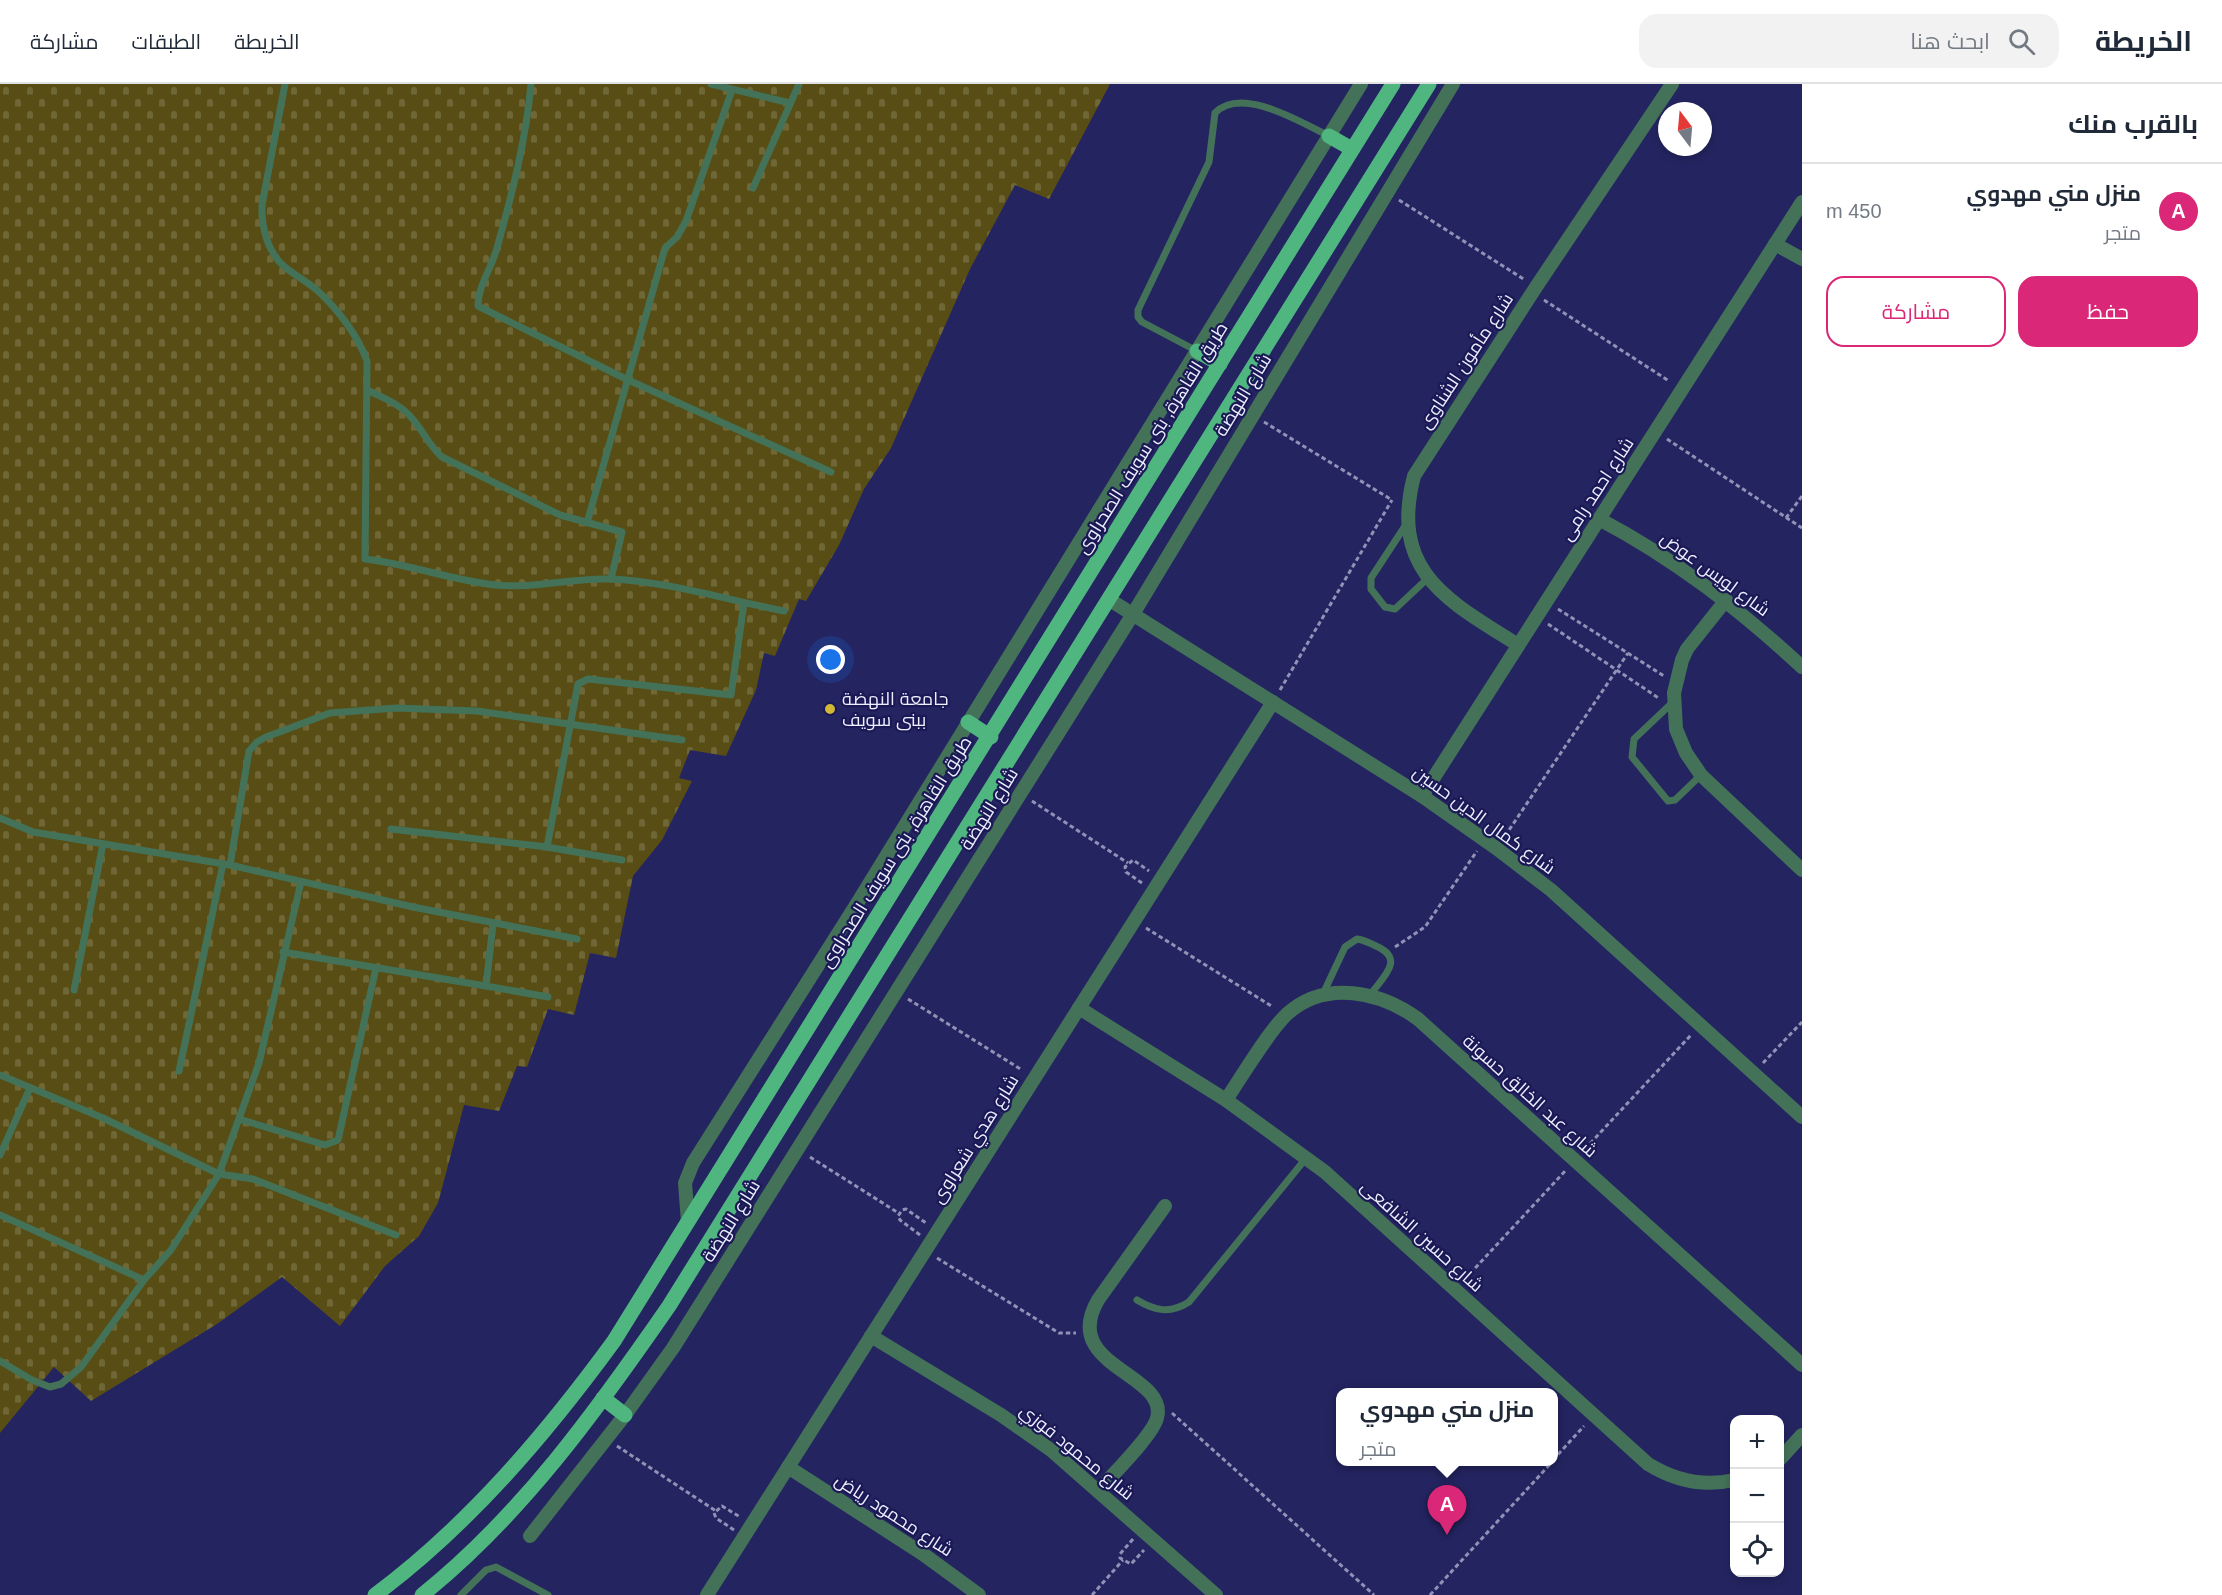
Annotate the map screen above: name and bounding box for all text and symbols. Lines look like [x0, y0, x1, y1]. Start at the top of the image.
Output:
search box [1639, 14, 2059, 68]
icon: search [2005, 25, 2038, 58]
text: الخريطة [2095, 26, 2192, 57]
text: ابحث هنا [1910, 29, 1990, 54]
text: مشاركة [30, 30, 99, 53]
text: الطبقات [132, 30, 201, 53]
text: الخريطة [234, 30, 300, 53]
north arrow [1658, 102, 1712, 156]
text: بالقرب منك [2068, 109, 2198, 139]
text: منزل مني مهدوي [1967, 181, 2141, 206]
text: 450 m [1826, 200, 1882, 222]
text: A [2171, 200, 2186, 222]
text: متجر [2104, 222, 2141, 244]
button: مشاركة [1826, 276, 2006, 347]
button: حفظ [2018, 276, 2198, 347]
street label: شارع مأمون الشناوى [1414, 289, 1519, 434]
street label: طريق القاهرة, بنى سويف الصحراوى [1072, 319, 1233, 558]
street label: شارع النهضة [1211, 350, 1277, 441]
street label: شارع احمد رامى [1556, 434, 1639, 545]
street label: شارع لويس عوض [1655, 528, 1773, 622]
your location [816, 645, 845, 674]
place label: جامعة النهضة ببنى سويف [842, 689, 948, 731]
marker: جامعة النهضة ببنى سويف [823, 702, 837, 716]
street label: طريق القاهرة, بنى سويف الصحراوى [816, 733, 977, 972]
street label: شارع كمال الدين حسين [1408, 762, 1559, 880]
street label: شارع النهضة [956, 764, 1024, 855]
street label: شارع عبد الخالق حسونة [1457, 1031, 1601, 1163]
street label: شارع هدي شعراوى [927, 1071, 1026, 1209]
street label: شارع النهضة [698, 1176, 766, 1267]
street label: شارع حسين الشافعى [1356, 1176, 1487, 1297]
popup [1336, 1388, 1558, 1466]
text: منزل مني مهدوي [1360, 1397, 1534, 1422]
street label: شارع محمود فوزي [1014, 1400, 1138, 1507]
map controls [1730, 1415, 1784, 1577]
button: + [1730, 1415, 1784, 1469]
text: متجر [1360, 1438, 1397, 1460]
button: − [1730, 1469, 1784, 1523]
street label: شارع محمود رياض [830, 1470, 957, 1562]
pin: A [1428, 1486, 1466, 1535]
button: locate [1730, 1523, 1784, 1577]

